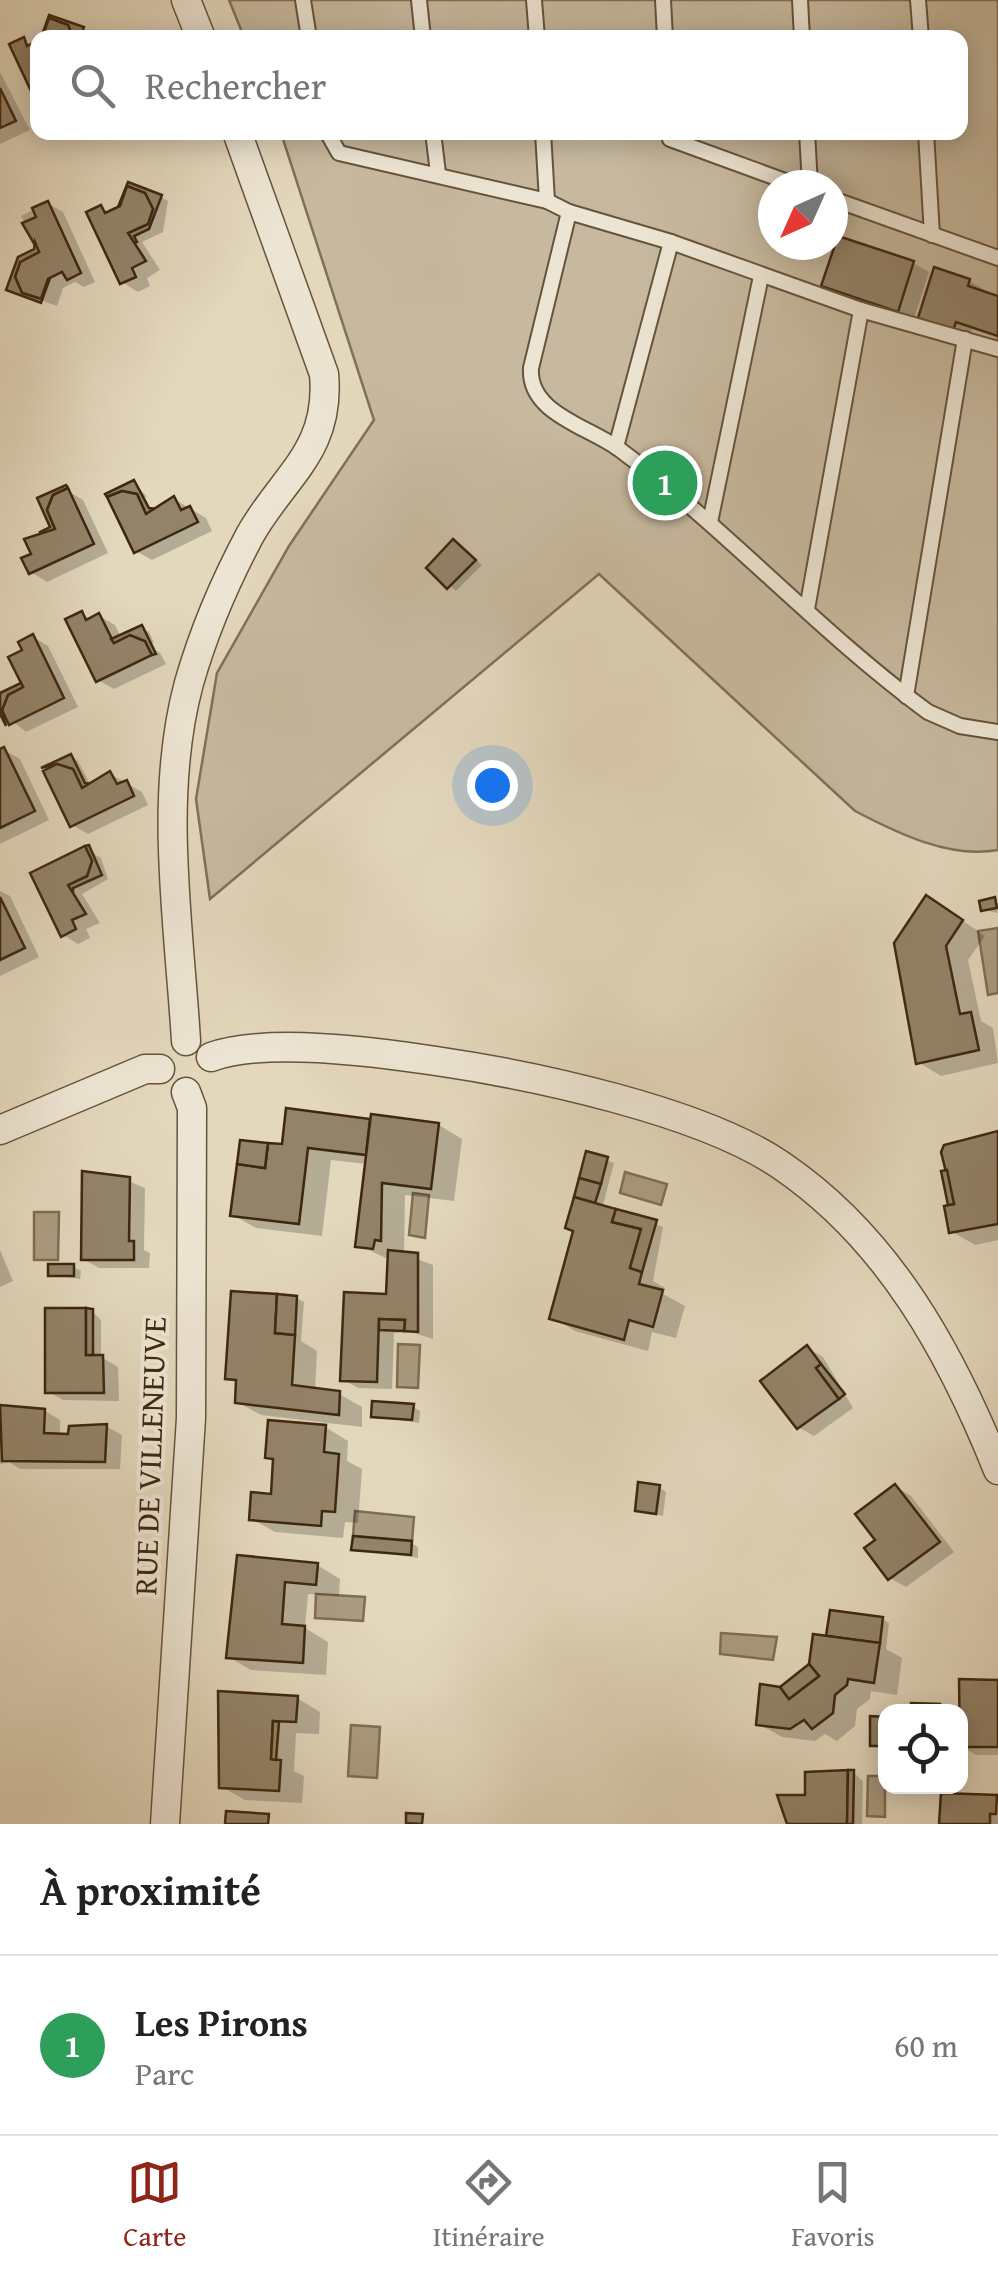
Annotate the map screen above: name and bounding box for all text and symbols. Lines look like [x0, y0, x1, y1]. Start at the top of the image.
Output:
search box [30, 30, 968, 140]
text: Rechercher [145, 57, 326, 113]
icon: search [65, 58, 120, 113]
north arrow [758, 170, 848, 260]
pin: 1 [632, 446, 698, 520]
your location [467, 760, 518, 811]
street label: RUE DE VILLENEUVE [121, 1316, 178, 1596]
map controls [878, 1704, 968, 1794]
button: locate [878, 1704, 968, 1794]
text: À proximité [40, 1859, 261, 1920]
text: Les Pirons [135, 1994, 308, 2050]
text: 1 [64, 2022, 81, 2069]
text: 60 m [894, 2022, 958, 2069]
text: Parc [135, 2050, 194, 2097]
tab: Carte [123, 2155, 186, 2256]
tab: Itinéraire [433, 2155, 545, 2256]
tab: Favoris [791, 2155, 875, 2256]

